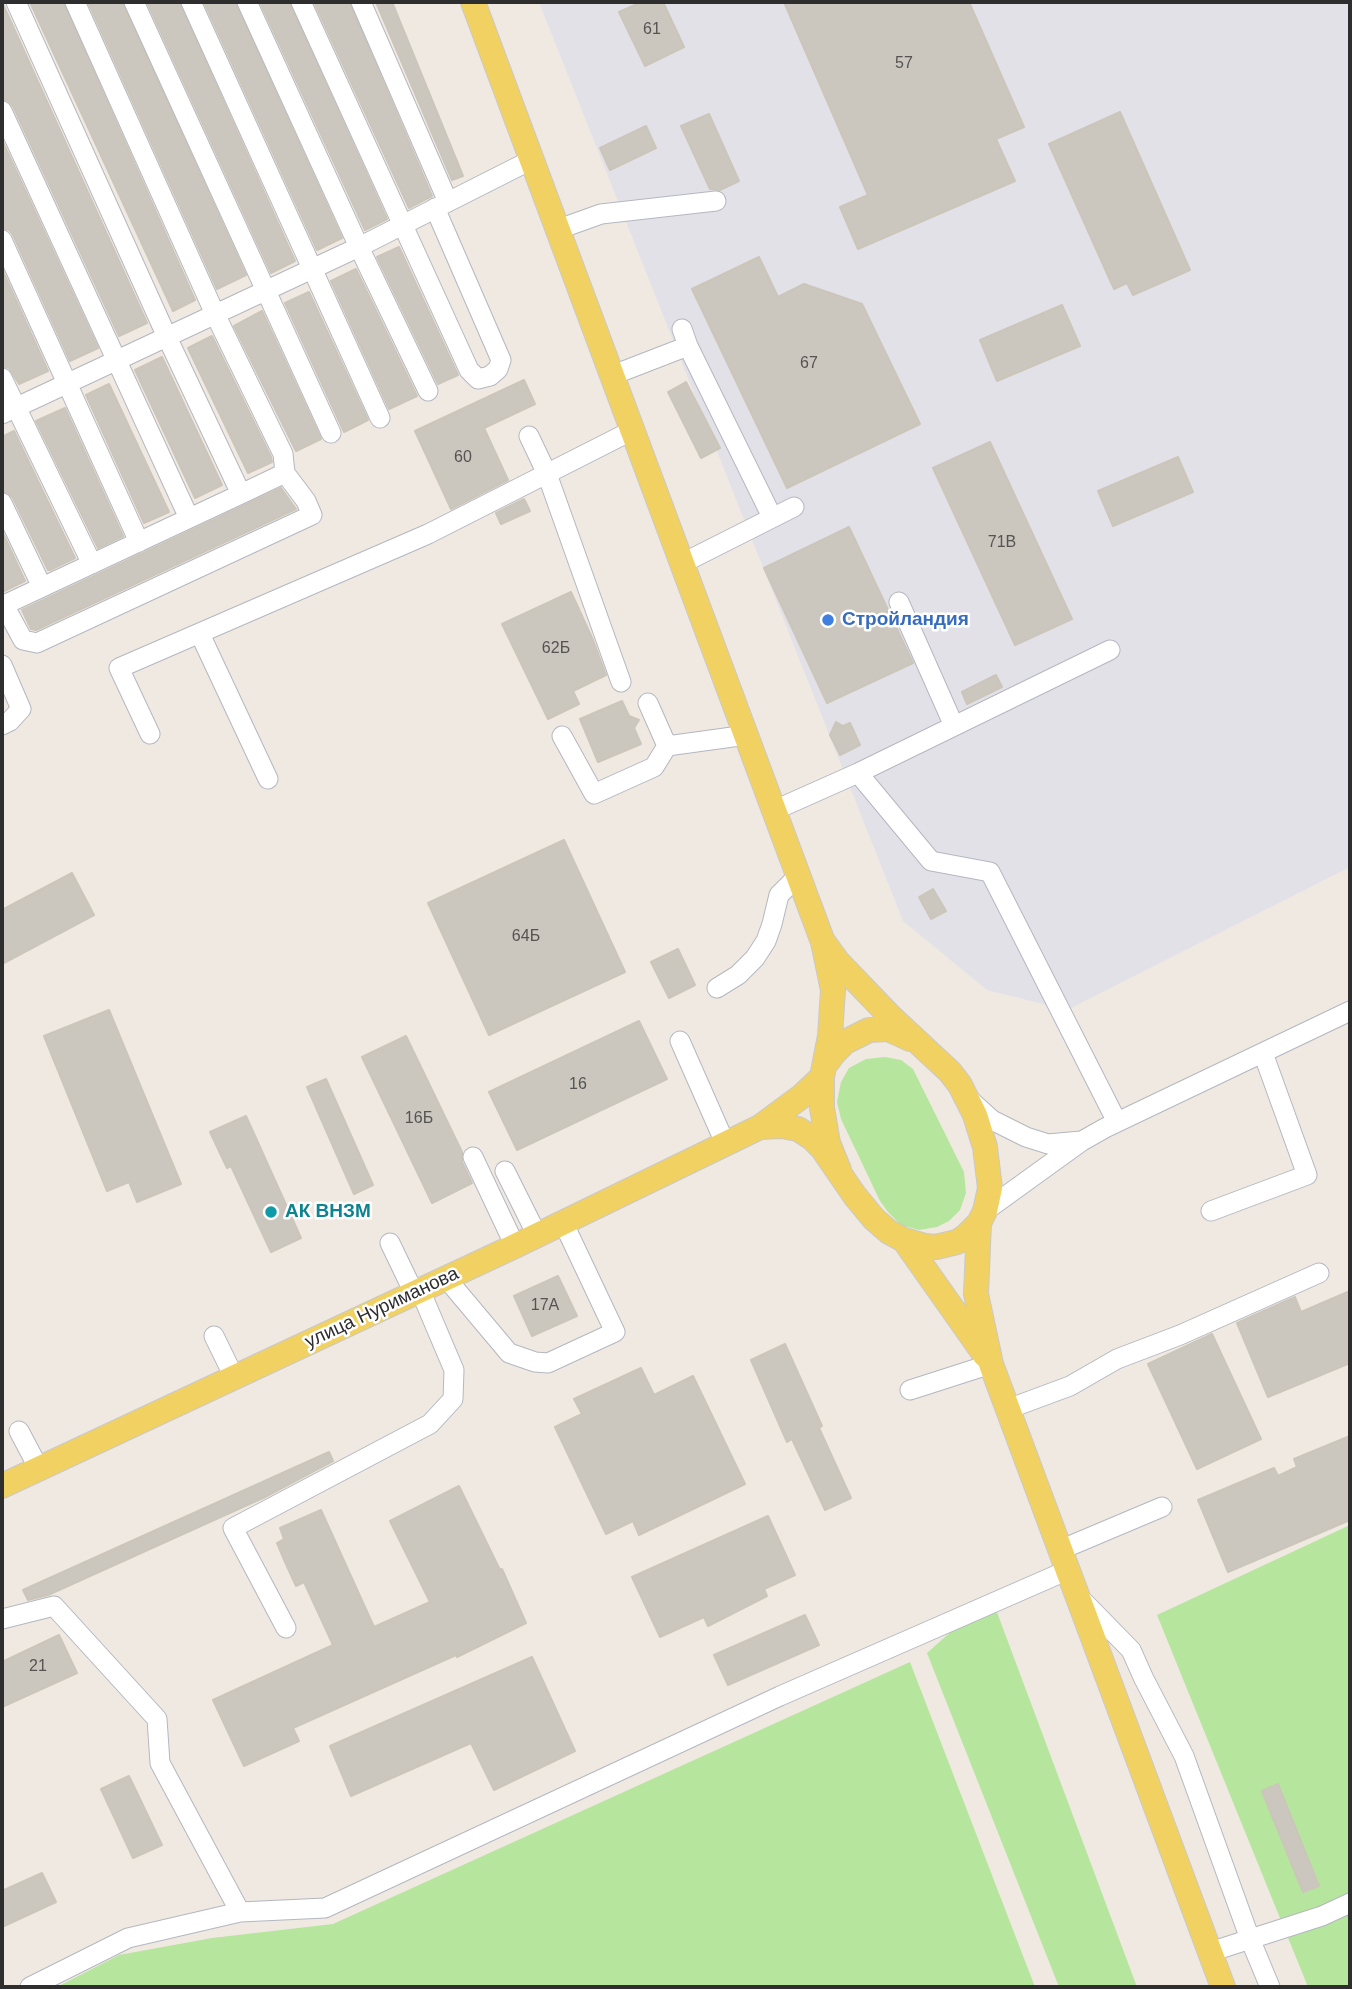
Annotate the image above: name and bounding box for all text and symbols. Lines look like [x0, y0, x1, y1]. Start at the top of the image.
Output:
house number: 61 [643, 20, 661, 40]
house number: 57 [895, 54, 913, 74]
house number: 67 [800, 354, 818, 374]
house number: 60 [454, 448, 472, 468]
house number: 71В [988, 533, 1016, 553]
place label: Стройландия [842, 609, 969, 631]
marker: Стройландия [820, 612, 836, 628]
house number: 62Б [542, 639, 570, 659]
house number: 64Б [512, 927, 540, 947]
house number: 16 [569, 1075, 587, 1095]
house number: 16Б [405, 1109, 433, 1129]
place label: АК ВНЗМ [285, 1201, 371, 1223]
marker: АК ВНЗМ [263, 1204, 279, 1220]
street label: улица Нуриманова [302, 1262, 462, 1354]
house number: 17А [531, 1296, 559, 1316]
house number: 21 [29, 1657, 47, 1677]

